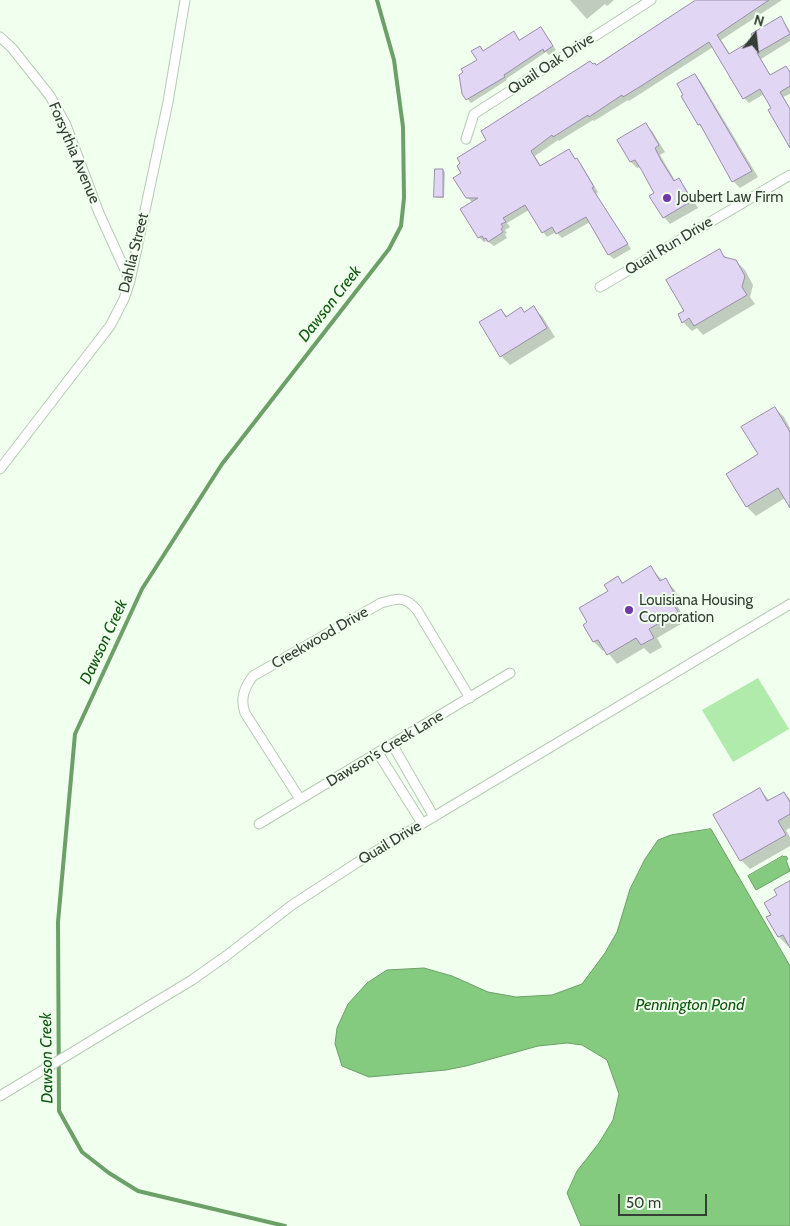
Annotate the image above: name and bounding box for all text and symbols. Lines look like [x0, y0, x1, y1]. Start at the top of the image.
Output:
north arrow [730, 10, 780, 60]
text: N [752, 11, 766, 31]
street label: Quail Oak Drive [505, 29, 597, 99]
street label: Forsythia Avenue [45, 100, 103, 206]
place label: Joubert Law Firm [677, 189, 783, 207]
marker: Joubert Law Firm [661, 192, 673, 204]
street label: Dahlia Street [115, 211, 153, 295]
street label: Quail Run Drive [622, 213, 716, 279]
water label: Dawson Creek [294, 262, 366, 346]
place label: Louisiana Housing Corporation [639, 592, 753, 627]
water label: Dawson Creek [76, 597, 132, 687]
street label: Creekwood Drive [269, 603, 371, 673]
marker: Louisiana Housing Corporation [623, 604, 635, 616]
street label: Dawson's Creek Lane [323, 707, 447, 791]
street label: Quail Drive [355, 817, 425, 869]
water label: Pennington Pond [635, 995, 745, 1015]
water label: Dawson Creek [37, 1012, 57, 1104]
scale bar [620, 1184, 709, 1216]
text: 50 m [626, 1194, 661, 1212]

